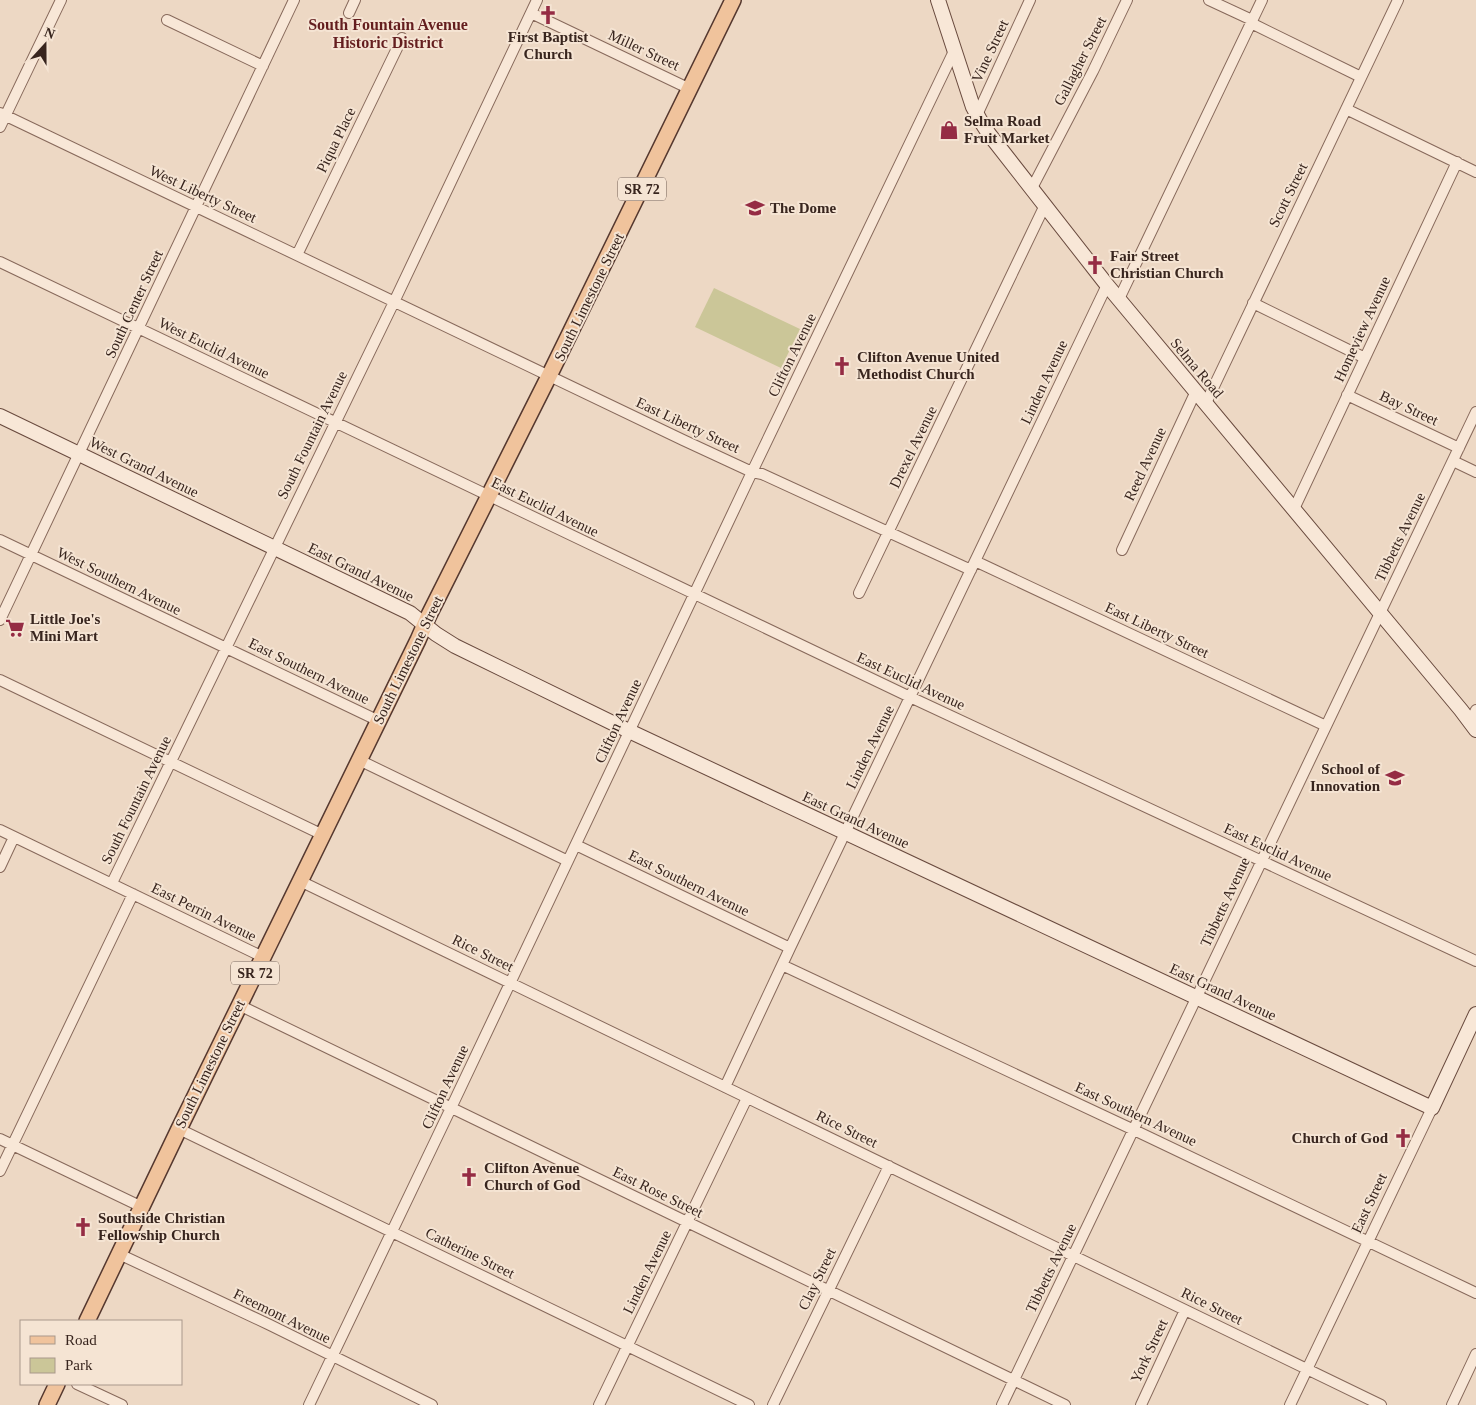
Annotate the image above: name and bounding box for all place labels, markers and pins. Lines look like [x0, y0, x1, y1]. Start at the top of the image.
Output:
church icon: First Baptist Church [537, 4, 559, 26]
place label: First Baptist Church [508, 29, 588, 62]
place label: Selma Road Fruit Market [964, 113, 1049, 146]
shop icon: Selma Road Fruit Market [938, 119, 960, 141]
school or university icon: The Dome [744, 197, 766, 219]
place label: The Dome [770, 200, 837, 216]
place label: Fair Street Christian Church [1110, 248, 1224, 281]
church icon: Fair Street Christian Church [1084, 254, 1106, 276]
place label: Clifton Avenue United Methodist Church [857, 349, 1000, 382]
church icon: Clifton Avenue United Methodist Church [831, 355, 853, 377]
place label: Little Joe's Mini Mart [30, 611, 101, 644]
supermarket icon: Little Joe's Mini Mart [4, 617, 26, 639]
place label: School of Innovation [1310, 761, 1381, 794]
school or university icon: School of Innovation [1384, 767, 1406, 789]
church icon: Church of God [1392, 1127, 1414, 1149]
place label: Church of God [1292, 1130, 1389, 1146]
place label: Clifton Avenue Church of God [484, 1160, 581, 1193]
church icon: Clifton Avenue Church of God [458, 1166, 480, 1188]
place label: Southside Christian Fellowship Church [98, 1210, 226, 1243]
church icon: Southside Christian Fellowship Church [72, 1216, 94, 1238]

